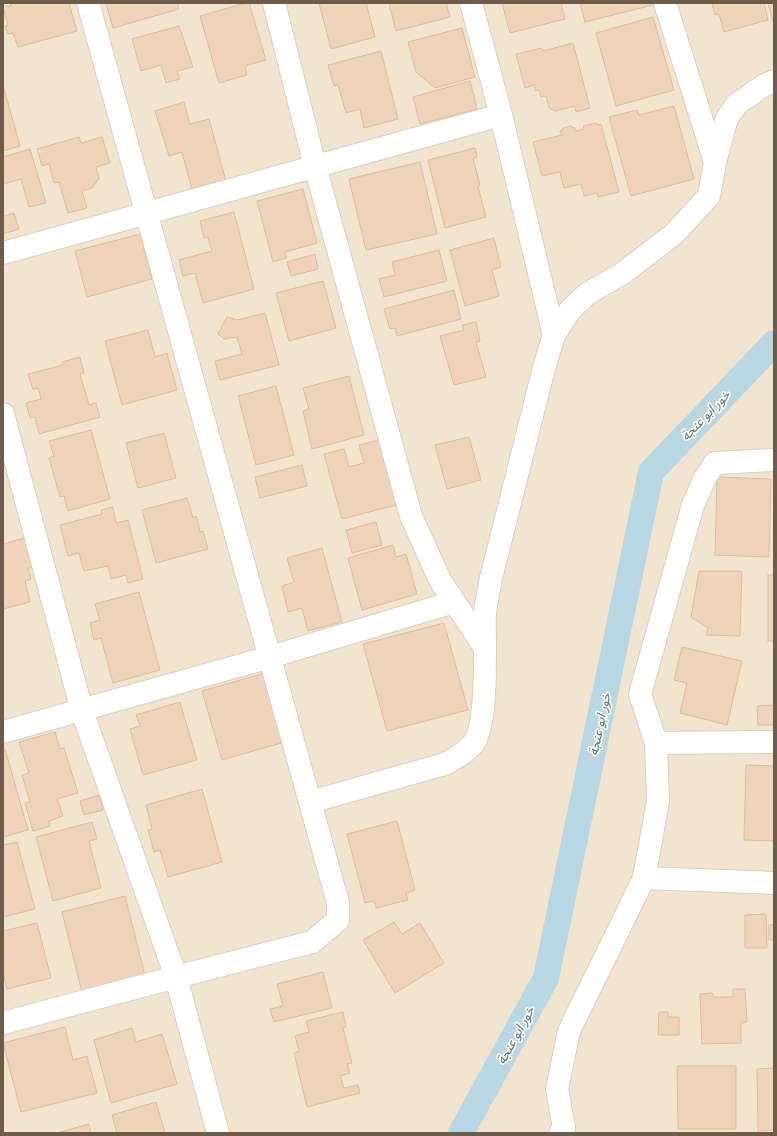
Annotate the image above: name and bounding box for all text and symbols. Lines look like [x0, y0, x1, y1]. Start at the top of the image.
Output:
water label: خور ابو عنجة [677, 386, 733, 443]
water label: خور ابو عنجة [585, 691, 614, 757]
water label: خور ابو عنجة [493, 1003, 538, 1067]

